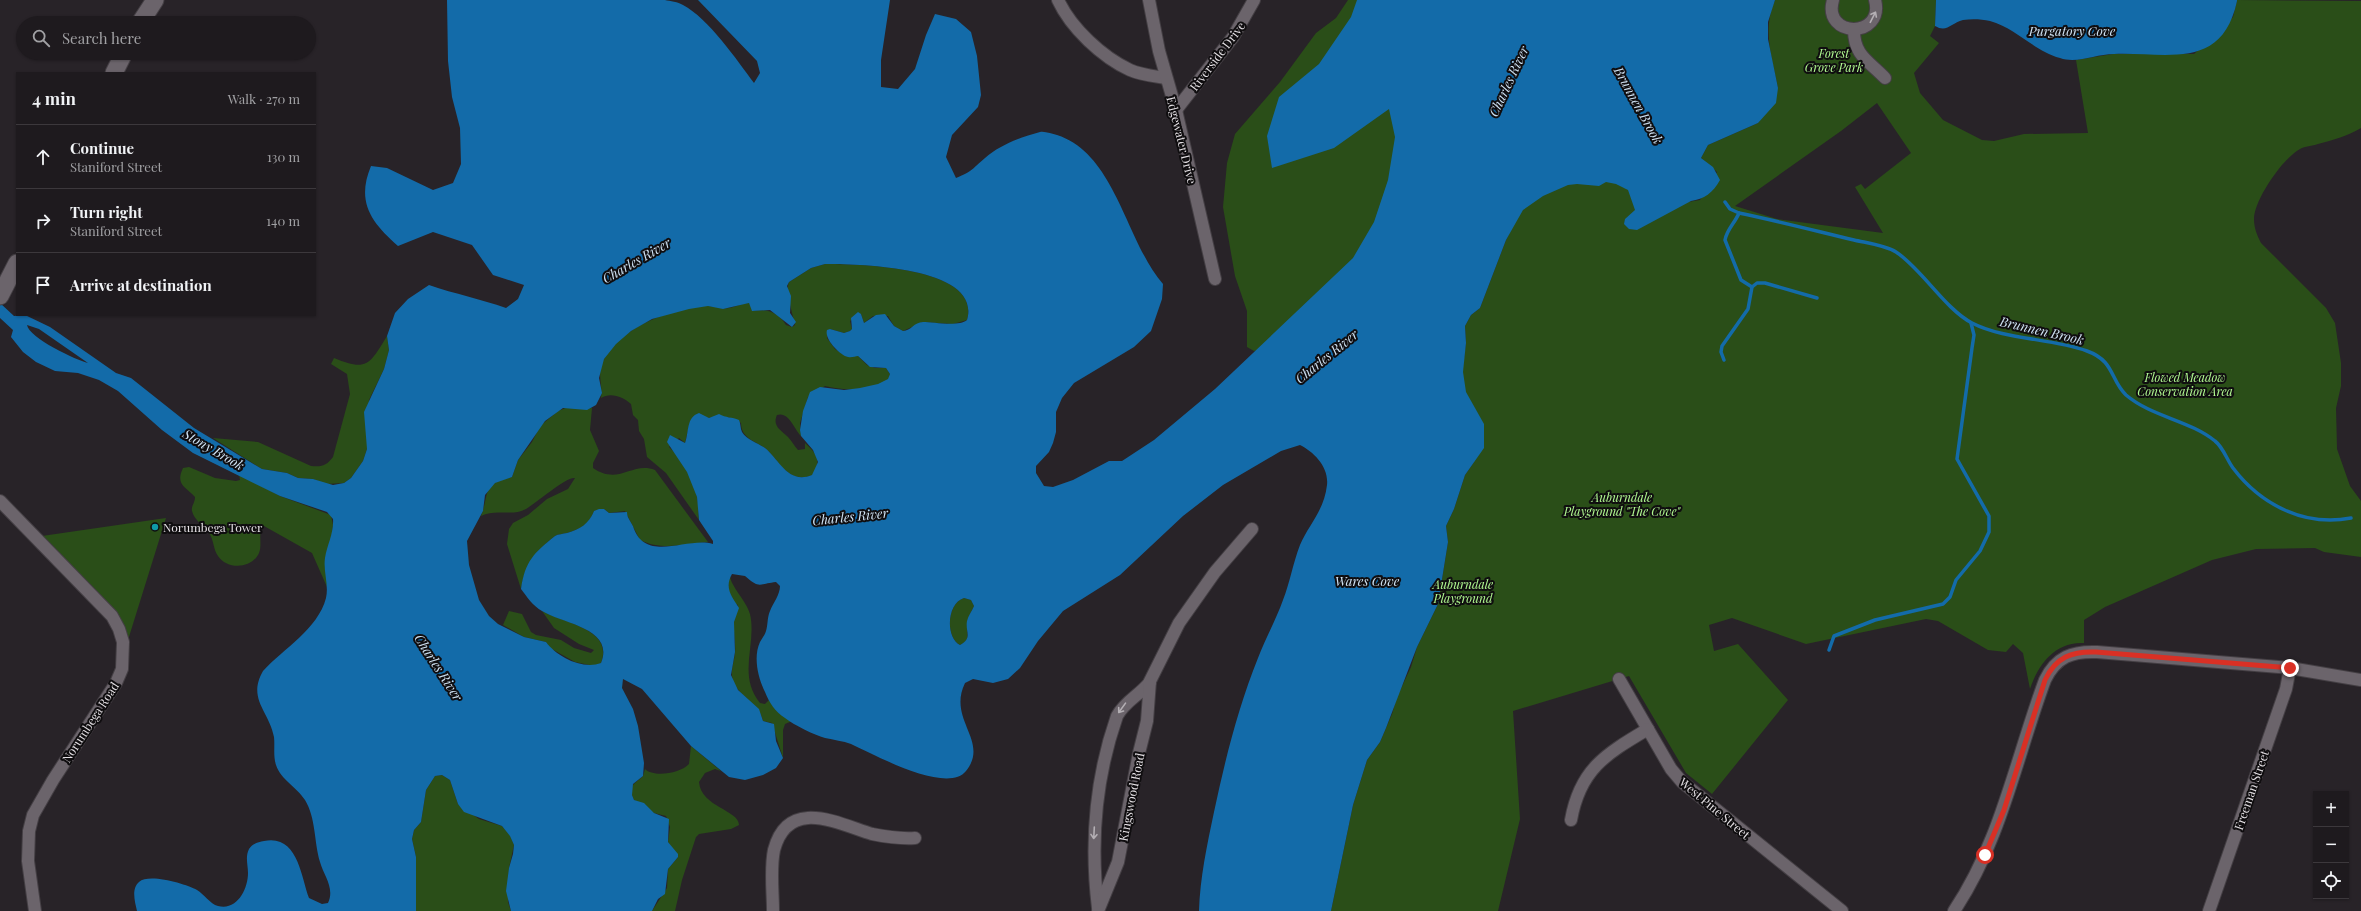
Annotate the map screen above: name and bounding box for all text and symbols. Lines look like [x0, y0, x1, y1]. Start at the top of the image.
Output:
one-way arrow [1870, 11, 1877, 23]
search box [16, 16, 316, 60]
street label: Riverside Drive [1186, 18, 1248, 94]
water label: Purgatory Cove [2028, 22, 2116, 39]
icon: search [30, 27, 52, 49]
text: Search here [62, 28, 141, 48]
water label: Charles River [1484, 43, 1532, 119]
park label: Forest Grove Park [1805, 45, 1863, 75]
water label: Brunnen Brook [1610, 63, 1667, 147]
text: 4 min [32, 87, 76, 109]
text: Walk · 270 m [228, 90, 300, 107]
street label: Edgewater Drive [1163, 95, 1201, 185]
text: Continue [70, 138, 134, 158]
icon: ahead [32, 146, 54, 168]
text: 130 m [267, 148, 300, 165]
text: Staniford Street [70, 158, 162, 175]
text: Turn right [70, 202, 143, 222]
icon: right [32, 210, 54, 232]
text: 140 m [266, 212, 300, 229]
text: Staniford Street [70, 222, 162, 239]
water label: Charles River [599, 233, 674, 286]
icon: arrive [32, 274, 54, 296]
text: Arrive at destination [70, 275, 212, 295]
water label: Brunnen Brook [1997, 312, 2086, 348]
water label: Charles River [1291, 325, 1361, 387]
park label: Flowed Meadow Conservation Area [2137, 369, 2233, 399]
water label: Stony Brook [179, 424, 248, 473]
park label: Auburndale Playground "The Cove" [1563, 489, 1682, 519]
water label: Charles River [811, 504, 889, 528]
place label: Norumbega Tower [163, 519, 263, 535]
marker: Norumbega Tower [150, 522, 160, 532]
water label: Wares Cove [1335, 572, 1400, 589]
park label: Auburndale Playground [1431, 576, 1493, 606]
water label: Charles River [411, 630, 467, 704]
route end [2281, 659, 2299, 677]
street label: Norumbega Road [58, 679, 122, 765]
one-way arrow [1118, 702, 1126, 713]
street label: Freeman Street [2230, 747, 2272, 832]
street label: Kingswood Road [1115, 751, 1147, 843]
street label: West Pine Street [1676, 773, 1754, 843]
map controls [2313, 791, 2349, 899]
button: + [2313, 791, 2349, 827]
one-way arrow [1090, 826, 1098, 839]
button: − [2313, 827, 2349, 863]
route start [1976, 846, 1994, 864]
button: locate [2313, 863, 2349, 899]

